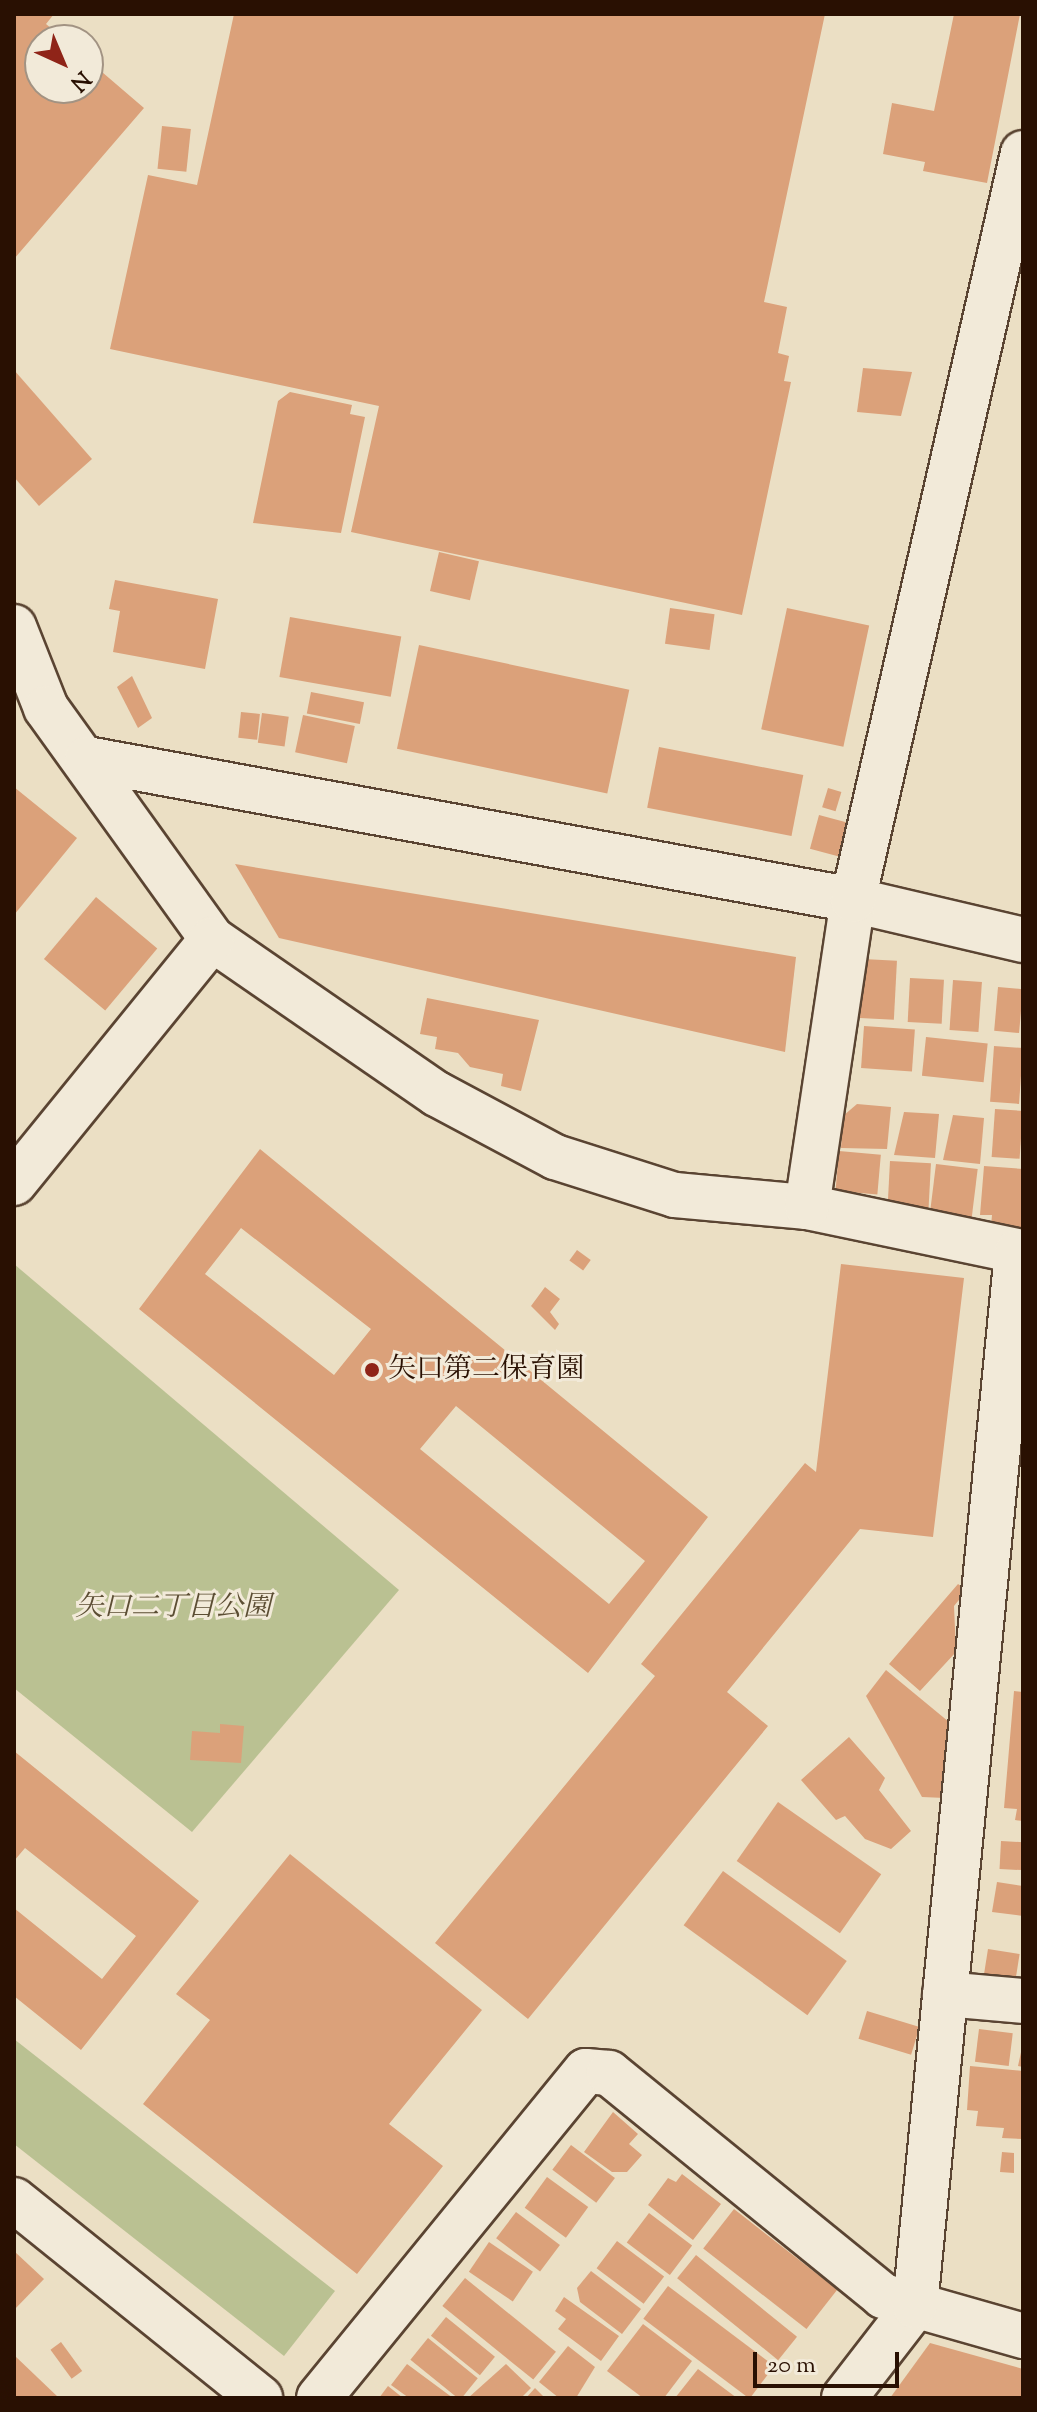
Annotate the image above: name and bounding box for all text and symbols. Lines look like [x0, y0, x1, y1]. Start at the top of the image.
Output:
north arrow [24, 24, 104, 104]
text: N [62, 62, 97, 97]
place label: 矢口第二保育園 [388, 1353, 584, 1387]
marker: 矢口第二保育園 [363, 1361, 381, 1379]
park label: 矢口二丁目公園 [75, 1591, 271, 1625]
scale bar [757, 2336, 903, 2386]
text: 20 m [767, 2349, 816, 2383]

